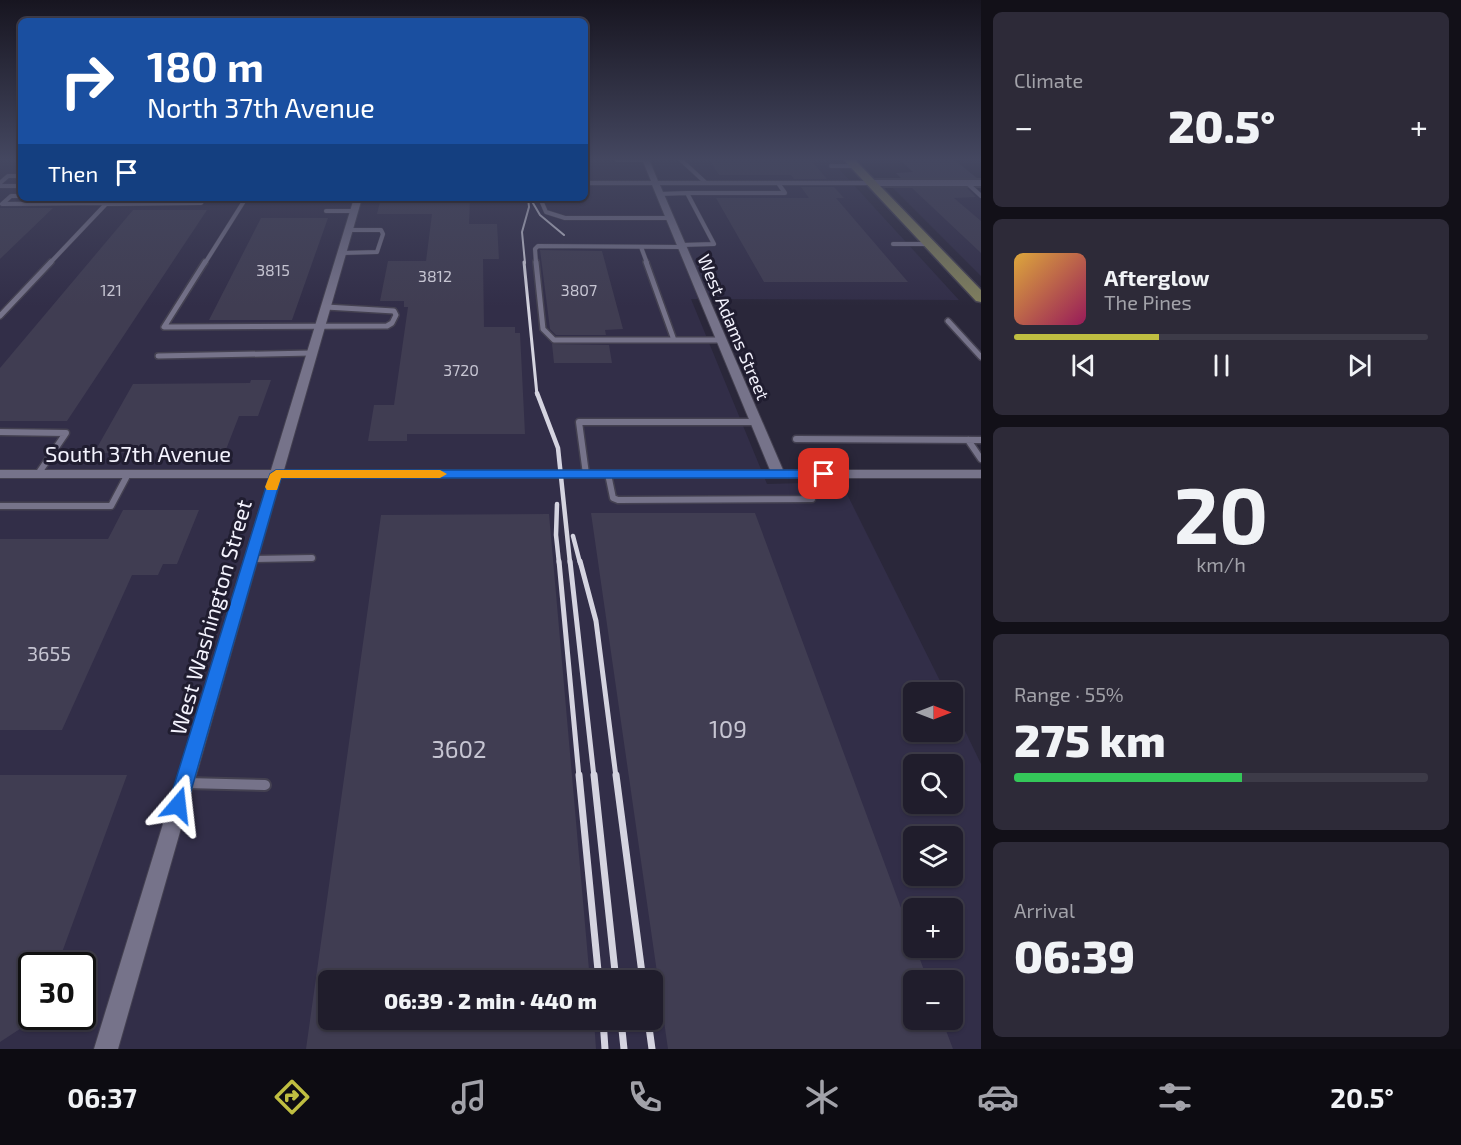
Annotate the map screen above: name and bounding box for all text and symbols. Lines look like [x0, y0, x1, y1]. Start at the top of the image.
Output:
text: 180 m [147, 40, 264, 90]
icon: right [48, 42, 126, 120]
text: Climate [1014, 68, 1083, 92]
text: North 37th Avenue [147, 91, 375, 123]
text: 20.5° [1168, 98, 1275, 152]
text: − [1014, 106, 1033, 146]
text: + [1410, 106, 1428, 146]
icon: arrive [110, 156, 143, 189]
text: Then [48, 160, 98, 186]
street label: West Adams Street [693, 251, 775, 403]
house number: 3815 [256, 260, 290, 279]
text: Afterglow [1104, 264, 1209, 290]
house number: 3812 [418, 266, 452, 285]
house number: 121 [100, 280, 122, 299]
house number: 3807 [561, 280, 597, 299]
text: The Pines [1104, 290, 1192, 314]
icon: previous [1067, 349, 1100, 382]
icon: pause [1205, 349, 1238, 382]
icon: next [1343, 349, 1376, 382]
house number: 3720 [443, 360, 479, 379]
street label: South 37th Avenue [45, 440, 231, 466]
pin [798, 448, 849, 499]
icon: arrive [807, 457, 840, 490]
text: 20 [1174, 466, 1268, 560]
street label: West Washington Street [164, 496, 256, 738]
text: km/h [1196, 552, 1246, 576]
house number: 3655 [27, 641, 71, 665]
north arrow [903, 682, 963, 742]
map controls [903, 682, 963, 1030]
text: Range · 55% [1014, 682, 1124, 706]
text: 275 km [1014, 712, 1166, 766]
house number: 109 [709, 714, 747, 743]
house number: 3602 [431, 734, 487, 763]
button: search [903, 754, 963, 814]
position arrow [146, 773, 210, 837]
button: layers [903, 826, 963, 886]
button: + [903, 898, 963, 958]
text: Arrival [1014, 898, 1075, 922]
text: 06:39 [1014, 928, 1135, 982]
speed limit sign: 30 [18, 952, 96, 1030]
button: − [903, 970, 963, 1030]
text: 06:39 · 2 min · 440 m [384, 987, 597, 1013]
icon: directions [271, 1076, 313, 1118]
icon: music [448, 1076, 490, 1118]
icon: phone [624, 1076, 666, 1118]
icon: climate [801, 1076, 843, 1118]
icon: car [977, 1076, 1019, 1118]
icon: filters [1154, 1076, 1196, 1118]
text: 06:37 [67, 1081, 137, 1113]
text: 20.5° [1330, 1081, 1394, 1113]

